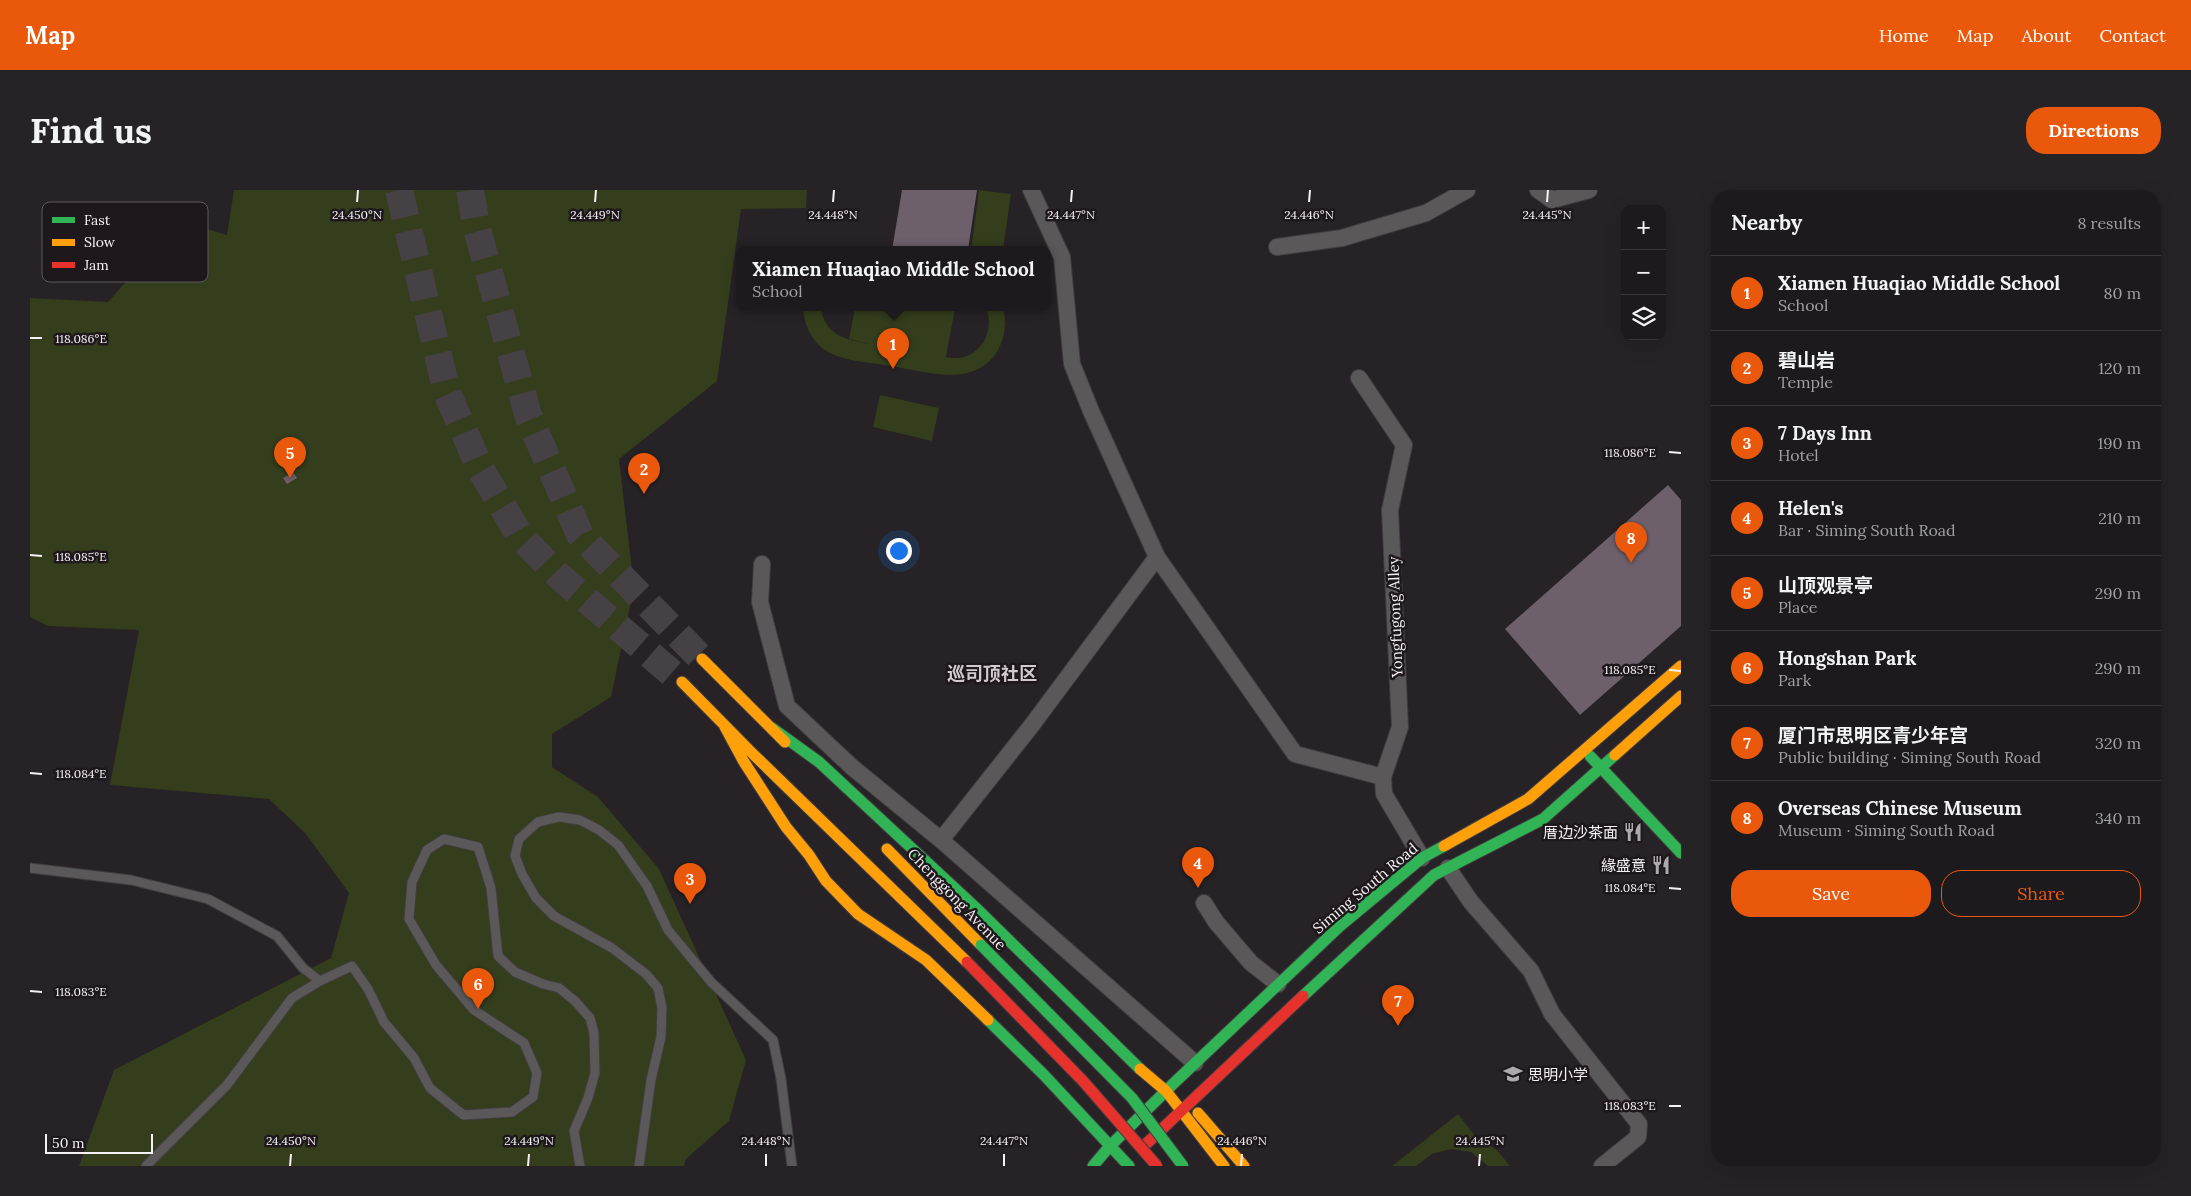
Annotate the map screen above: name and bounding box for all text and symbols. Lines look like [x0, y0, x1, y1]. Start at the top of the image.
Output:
text: Map [25, 20, 75, 51]
text: Home [1879, 24, 1929, 47]
text: Map [1957, 24, 1993, 47]
text: About [2021, 24, 2071, 47]
text: Contact [2099, 24, 2166, 47]
button: Directions [2026, 107, 2161, 154]
text: Find us [30, 108, 152, 153]
legend [42, 202, 208, 282]
map controls [1621, 205, 1666, 340]
button: + [1621, 205, 1666, 250]
text: 24.450°N [332, 207, 382, 222]
text: 24.449°N [570, 207, 620, 222]
text: 24.448°N [808, 207, 858, 222]
text: 24.447°N [1047, 207, 1095, 222]
text: 24.446°N [1284, 207, 1334, 222]
text: 24.445°N [1522, 207, 1572, 222]
text: Nearby [1731, 209, 1802, 236]
text: Fast [84, 211, 111, 229]
text: 8 results [2077, 213, 2141, 233]
text: Slow [84, 233, 116, 251]
popup [736, 246, 1051, 311]
button: − [1621, 250, 1666, 295]
text: Jam [83, 256, 109, 274]
text: Xiamen Huaqiao Middle School [752, 257, 1035, 281]
text: Xiamen Huaqiao Middle School [1778, 271, 2060, 295]
text: School [752, 281, 803, 301]
text: 1 [1744, 283, 1750, 303]
text: 80 m [2104, 283, 2141, 303]
button: layers [1621, 295, 1666, 340]
text: School [1778, 295, 1828, 315]
pin: 1 [877, 328, 909, 369]
text: 118.086°E [55, 331, 107, 346]
text: 碧山岩 [1778, 348, 1835, 372]
text: 2 [1743, 358, 1751, 378]
text: 120 m [2098, 358, 2141, 378]
text: Temple [1778, 372, 1833, 392]
text: 7 Days Inn [1778, 421, 1872, 445]
text: 3 [1743, 433, 1751, 453]
text: 190 m [2097, 433, 2141, 453]
pin: 5 [274, 437, 306, 478]
text: 118.086°E [1604, 445, 1656, 460]
text: Hotel [1778, 445, 1819, 465]
pin: 2 [628, 453, 660, 494]
text: Helen's [1778, 496, 1843, 520]
text: 4 [1743, 508, 1751, 528]
text: 210 m [2098, 508, 2141, 528]
text: Bar · Siming South Road [1778, 520, 1956, 540]
pin: 8 [1615, 522, 1647, 563]
your location [886, 538, 912, 564]
text: 118.085°E [55, 549, 107, 564]
street label: Yongfugong Alley [1383, 556, 1407, 679]
text: 山顶观景亭 [1778, 573, 1873, 597]
text: 5 [1743, 583, 1751, 603]
text: 290 m [2095, 583, 2141, 603]
text: Place [1778, 597, 1817, 617]
text: Hongshan Park [1778, 646, 1916, 670]
text: 6 [1742, 658, 1752, 678]
text: 290 m [2095, 658, 2141, 678]
district label: 巡司顶社区 [947, 662, 1037, 685]
text: 118.085°E [1604, 662, 1656, 677]
text: Park [1778, 670, 1811, 690]
text: 厦门市思明区青少年宫 [1778, 723, 1968, 747]
text: 7 [1743, 733, 1751, 753]
text: 320 m [2095, 733, 2141, 753]
text: Public building · Siming South Road [1778, 747, 2041, 767]
text: 118.084°E [55, 766, 107, 781]
text: Overseas Chinese Museum [1778, 796, 2022, 820]
text: 8 [1742, 808, 1752, 828]
text: 340 m [2095, 808, 2141, 828]
text: Museum · Siming South Road [1778, 820, 1995, 840]
restaurant icon: 厝边沙茶面 [1622, 821, 1644, 843]
place label: 厝边沙茶面 [1543, 823, 1618, 842]
street label: Siming South Road [1309, 838, 1421, 938]
street label: Chenggong Avenue [904, 844, 1010, 954]
pin: 4 [1182, 847, 1214, 888]
restaurant icon: 緣盛意 [1650, 854, 1672, 876]
place label: 緣盛意 [1601, 856, 1646, 875]
pin: 3 [674, 863, 706, 904]
button: Save [1731, 870, 1931, 917]
button: Share [1941, 870, 2141, 917]
text: 118.084°E [1604, 880, 1656, 895]
pin: 6 [462, 968, 494, 1009]
text: 118.083°E [55, 984, 107, 999]
pin: 7 [1382, 985, 1414, 1026]
school or university icon: 思明小学 [1502, 1063, 1524, 1085]
place label: 思明小学 [1528, 1065, 1588, 1084]
text: 118.083°E [1604, 1098, 1656, 1113]
scale bar [45, 1131, 152, 1154]
text: 24.450°N [266, 1133, 316, 1148]
text: 24.449°N [504, 1133, 554, 1148]
text: 24.448°N [741, 1133, 791, 1148]
text: 24.447°N [980, 1133, 1028, 1148]
text: 24.446°N [1217, 1133, 1267, 1148]
text: 24.445°N [1455, 1133, 1505, 1148]
text: 50 m [52, 1134, 85, 1152]

